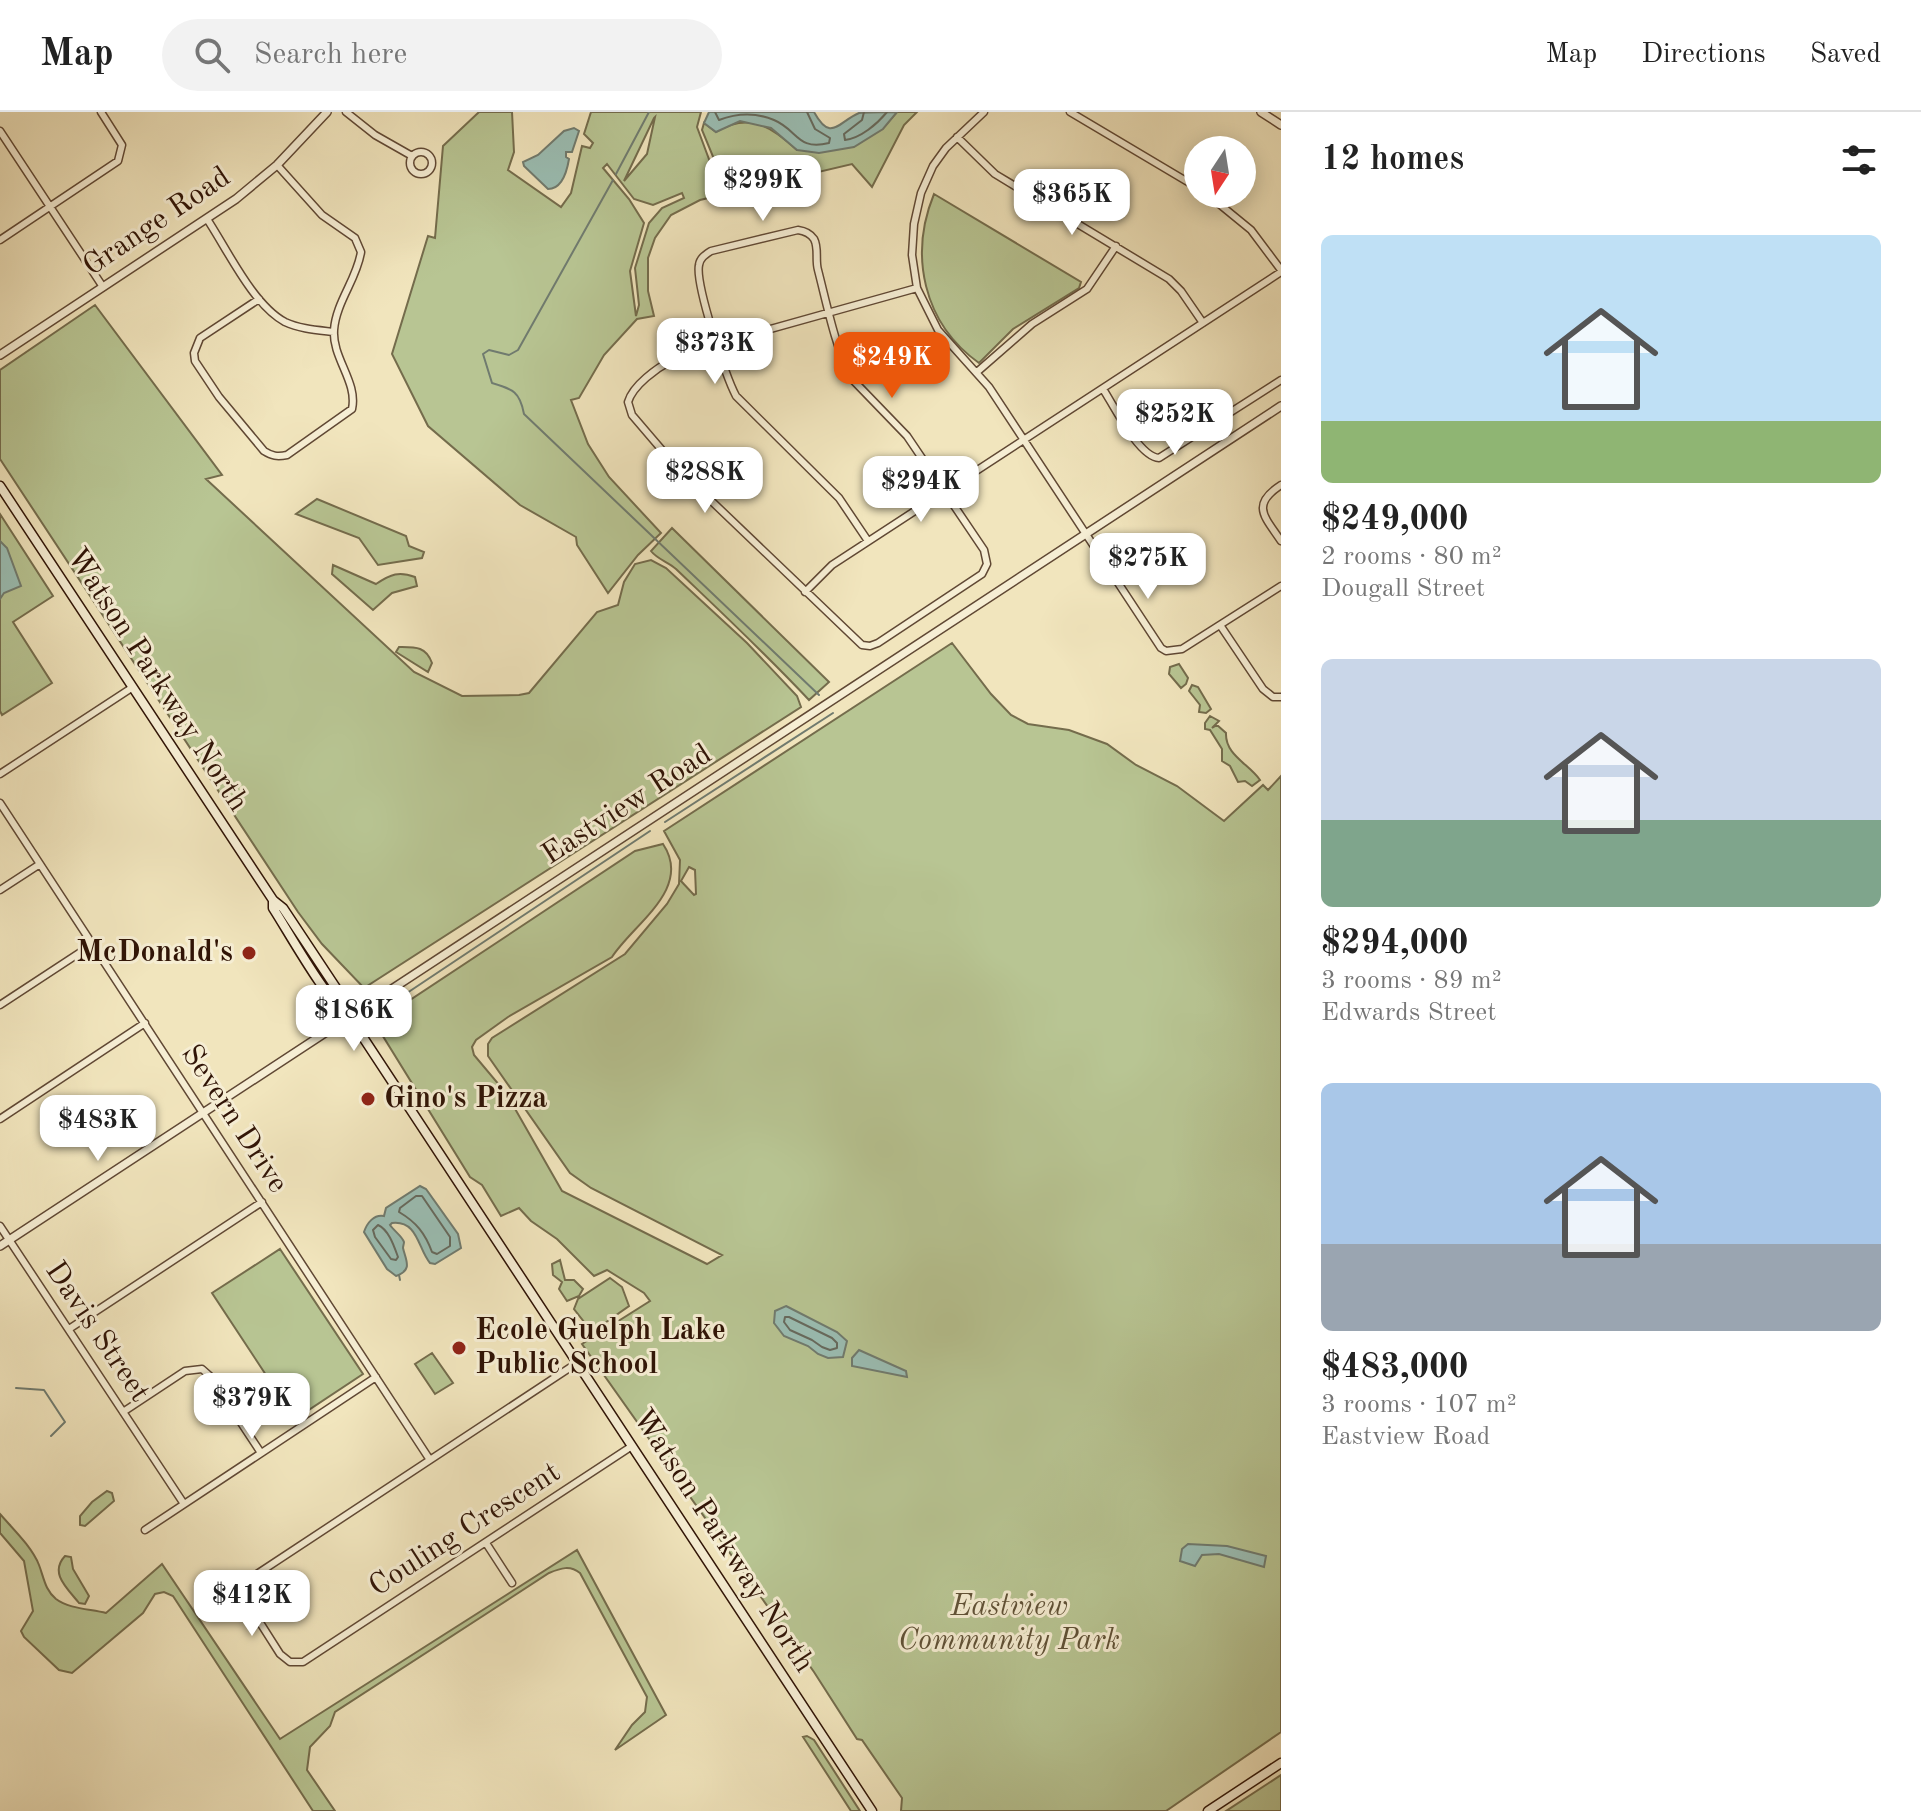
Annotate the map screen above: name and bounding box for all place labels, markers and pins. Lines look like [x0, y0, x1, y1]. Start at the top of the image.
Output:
pin: $299K [707, 155, 819, 223]
pin: $365K [1016, 169, 1128, 237]
pin: $373K [659, 318, 771, 386]
pin: $249K [836, 332, 948, 400]
pin: $252K [1119, 389, 1231, 457]
pin: $288K [649, 447, 761, 515]
pin: $294K [865, 456, 977, 524]
pin: $275K [1092, 533, 1204, 601]
place label: McDonald's [76, 938, 233, 968]
marker: McDonald's [240, 944, 258, 962]
pin: $186K [298, 985, 410, 1053]
place label: Gino's Pizza [384, 1084, 548, 1114]
marker: Gino's Pizza [359, 1090, 377, 1108]
pin: $483K [42, 1095, 154, 1163]
place label: Ecole Guelph Lake Public School [475, 1316, 726, 1380]
marker: Ecole Guelph Lake Public School [450, 1339, 468, 1357]
pin: $379K [196, 1373, 308, 1441]
pin: $412K [196, 1570, 308, 1638]

